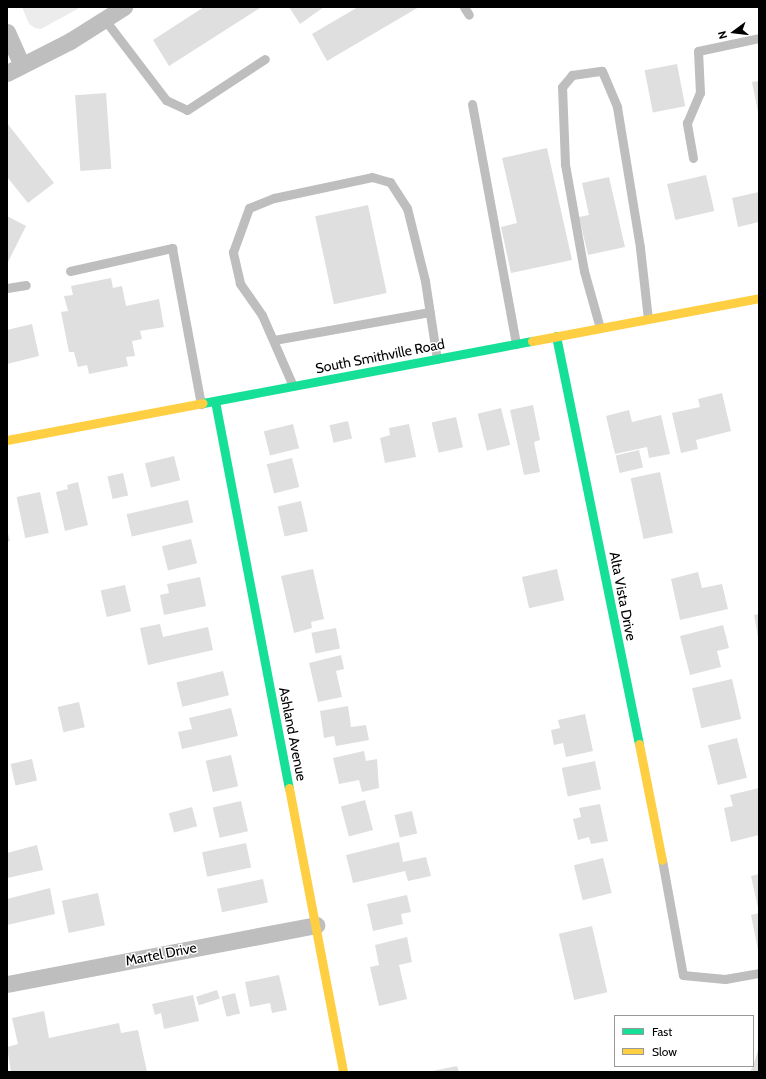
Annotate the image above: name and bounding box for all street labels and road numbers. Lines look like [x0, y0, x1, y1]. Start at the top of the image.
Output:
street label: South Smithville Road [314, 335, 446, 377]
street label: Alta Vista Drive [606, 550, 640, 642]
street label: Ashland Avenue [276, 686, 310, 782]
street label: Martel Drive [124, 939, 198, 969]

